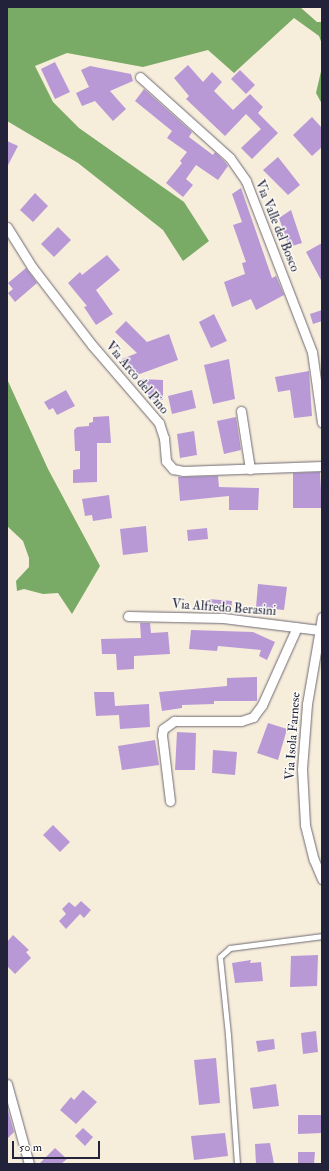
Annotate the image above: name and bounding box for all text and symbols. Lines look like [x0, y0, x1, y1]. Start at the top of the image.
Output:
street label: Via Valle del Bosco [252, 178, 302, 274]
street label: Via Arco del Pino [102, 339, 172, 417]
street label: Via Alfredo Berasini [171, 597, 277, 619]
street label: Via Isola Farnese [282, 692, 304, 780]
scale bar [14, 1133, 102, 1159]
text: 50 m [19, 1140, 42, 1155]

